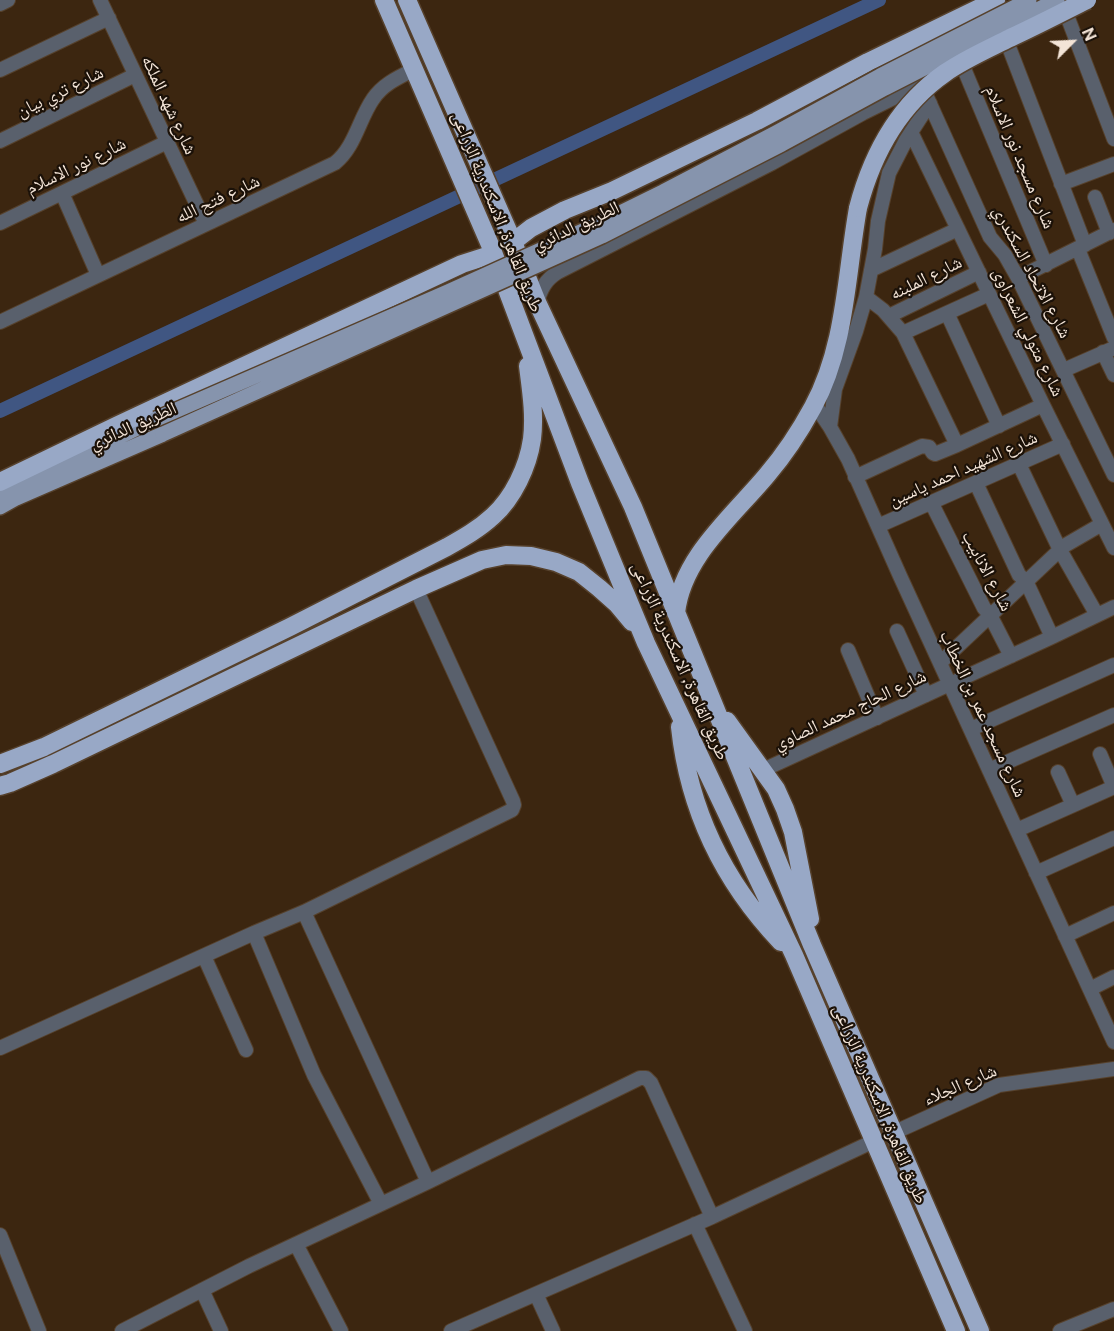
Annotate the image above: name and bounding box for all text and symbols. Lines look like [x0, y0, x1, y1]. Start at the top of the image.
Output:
north arrow [1042, 12, 1102, 72]
text: N [1078, 25, 1100, 44]
street label: شارع شهد الملكه [137, 52, 201, 158]
street label: شارع تري بيان [13, 62, 107, 122]
street label: شارع مسجد نور الاسلام [980, 82, 1060, 232]
street label: طريق القاهرة, الاسكندرية الزراعى [447, 108, 547, 316]
street label: شارع نور الاسلام [22, 133, 130, 199]
street label: شارع فتح الله [173, 170, 263, 228]
street label: الطريق الدائري [529, 197, 623, 255]
street label: شارع الاتحاد السكندري [988, 202, 1076, 342]
street label: شارع الملبنه [887, 251, 965, 305]
street label: شارع متولي الشعراوى [987, 264, 1069, 400]
street label: الطريق الدائري [86, 397, 180, 455]
street label: شارع الشهيد احمد ياسين [885, 426, 1041, 512]
street label: شارع الانابيب [957, 527, 1017, 615]
street label: طريق القاهرة, الاسكندرية الزراعى [627, 559, 733, 763]
street label: شارع مسجد عمر بن الخطاب [935, 627, 1031, 801]
street label: شارع الحاج محمد الصاوي [770, 665, 930, 755]
street label: طريق القاهرة, الاسكندرية الزراعى [828, 1001, 932, 1207]
street label: شارع الجلاء [920, 1060, 1000, 1110]

